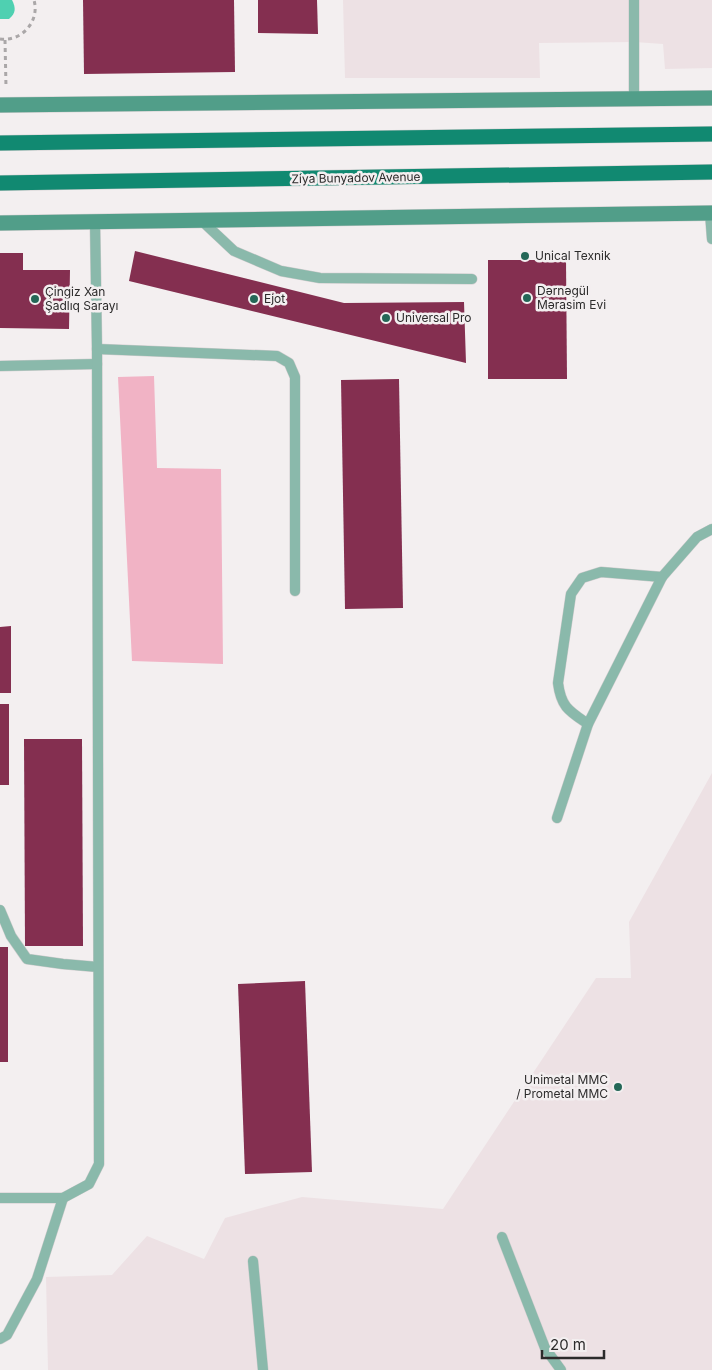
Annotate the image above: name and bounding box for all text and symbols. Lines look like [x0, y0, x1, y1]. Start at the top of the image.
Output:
street label: Ziya Bunyadov Avenue [291, 169, 421, 186]
place label: Unical Texnik [535, 248, 611, 263]
marker: Unical Texnik [519, 250, 531, 262]
place label: Dərnəgül Mərasim Evi [537, 283, 606, 312]
place label: Çingiz Xan Şadlıq Sarayı [45, 284, 119, 313]
place label: Ejot [264, 291, 285, 306]
marker: Dərnəgül Mərasim Evi [521, 292, 533, 304]
marker: Çingiz Xan Şadlıq Sarayı [29, 293, 41, 305]
marker: Ejot [248, 293, 260, 305]
place label: Universal Pro [396, 310, 471, 325]
marker: Universal Pro [380, 312, 392, 324]
place label: Unimetal MMC / Prometal MMC [516, 1072, 608, 1101]
marker: Unimetal MMC / Prometal MMC [612, 1081, 624, 1093]
scale bar [542, 1328, 604, 1360]
text: 20 m [550, 1335, 586, 1354]

